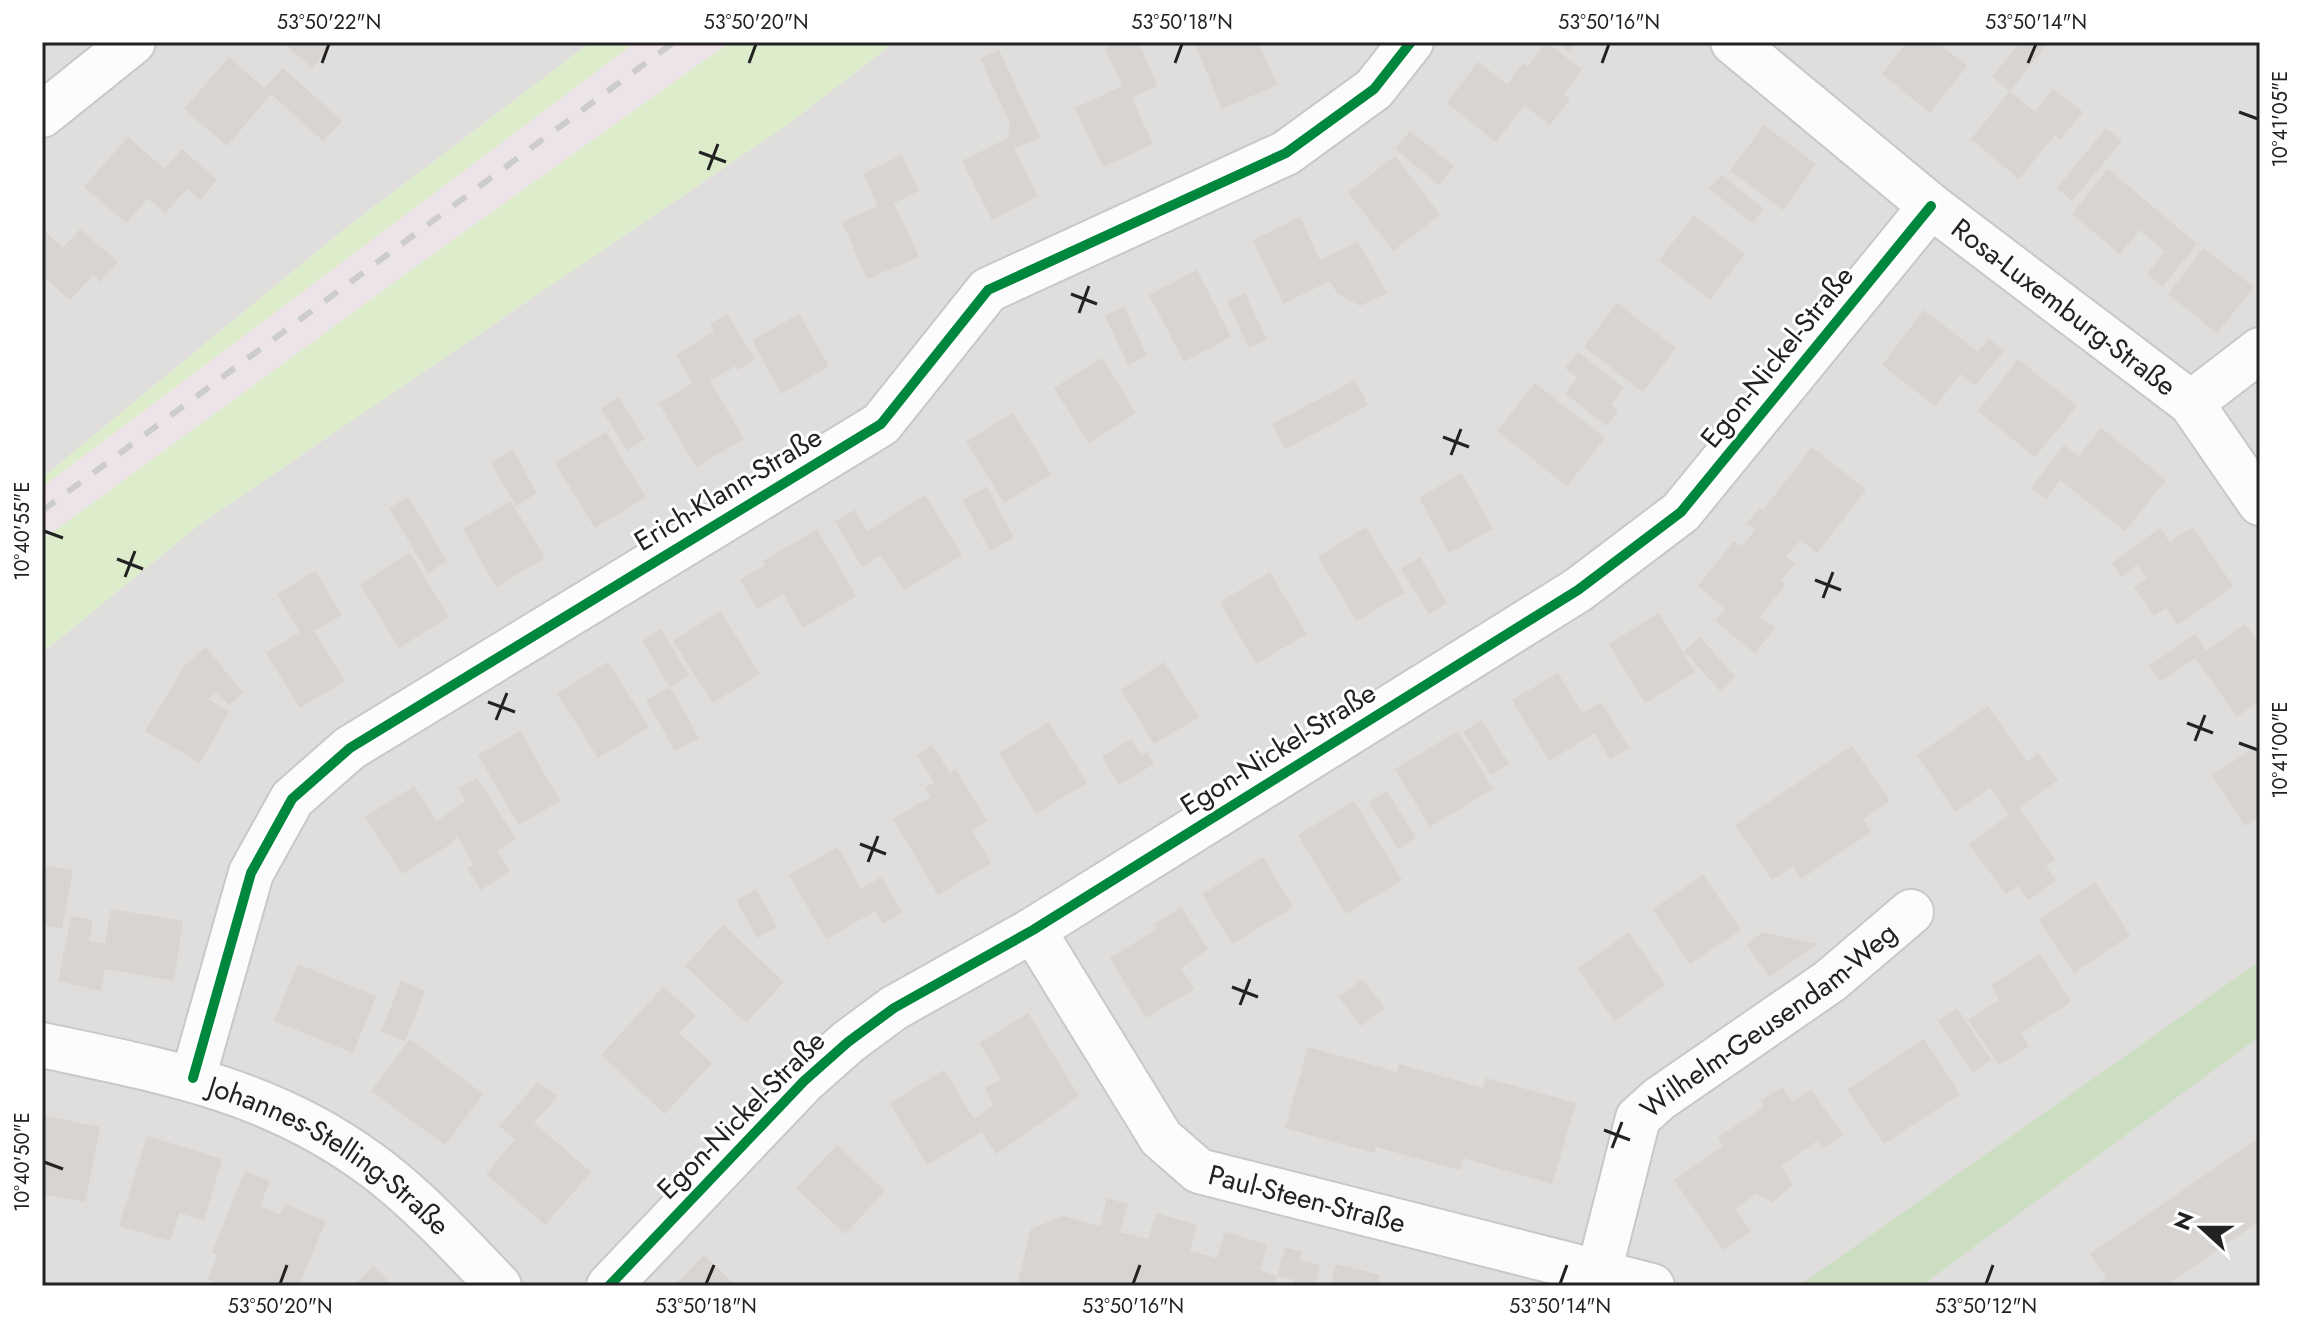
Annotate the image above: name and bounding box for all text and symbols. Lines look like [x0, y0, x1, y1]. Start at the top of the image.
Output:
text: 53°50'22"N [277, 8, 381, 37]
text: 53°50'20"N [704, 8, 808, 37]
text: 53°50'18"N [1131, 8, 1233, 37]
text: 53°50'16"N [1558, 8, 1660, 37]
text: 53°50'14"N [1985, 8, 2087, 37]
text: 10°41'05"E [2266, 71, 2295, 167]
street label: Rosa-Luxemburg-Straße [1943, 208, 2185, 406]
street label: Egon-Nickel-Straße [1691, 257, 1863, 457]
street label: Erich-Klann-Straße [626, 417, 830, 561]
text: 10°40'55"E [8, 482, 37, 580]
street label: Egon-Nickel-Straße [1172, 672, 1384, 826]
text: 10°41'00"E [2266, 701, 2295, 799]
street label: Wilhelm-Geusendam-Weg [1631, 912, 1905, 1127]
street label: Egon-Nickel-Straße [647, 1021, 835, 1209]
street label: Johannes-Stelling-Straße [199, 1064, 459, 1244]
text: 10°40'50"E [8, 1112, 37, 1212]
street label: Paul-Steen-Straße [1204, 1154, 1410, 1243]
north arrow [2162, 1188, 2242, 1268]
text: N [2165, 1207, 2201, 1235]
text: 53°50'20"N [228, 1292, 332, 1321]
text: 53°50'18"N [655, 1292, 757, 1321]
text: 53°50'16"N [1082, 1292, 1184, 1321]
text: 53°50'14"N [1509, 1292, 1611, 1321]
text: 53°50'12"N [1935, 1292, 2037, 1321]

